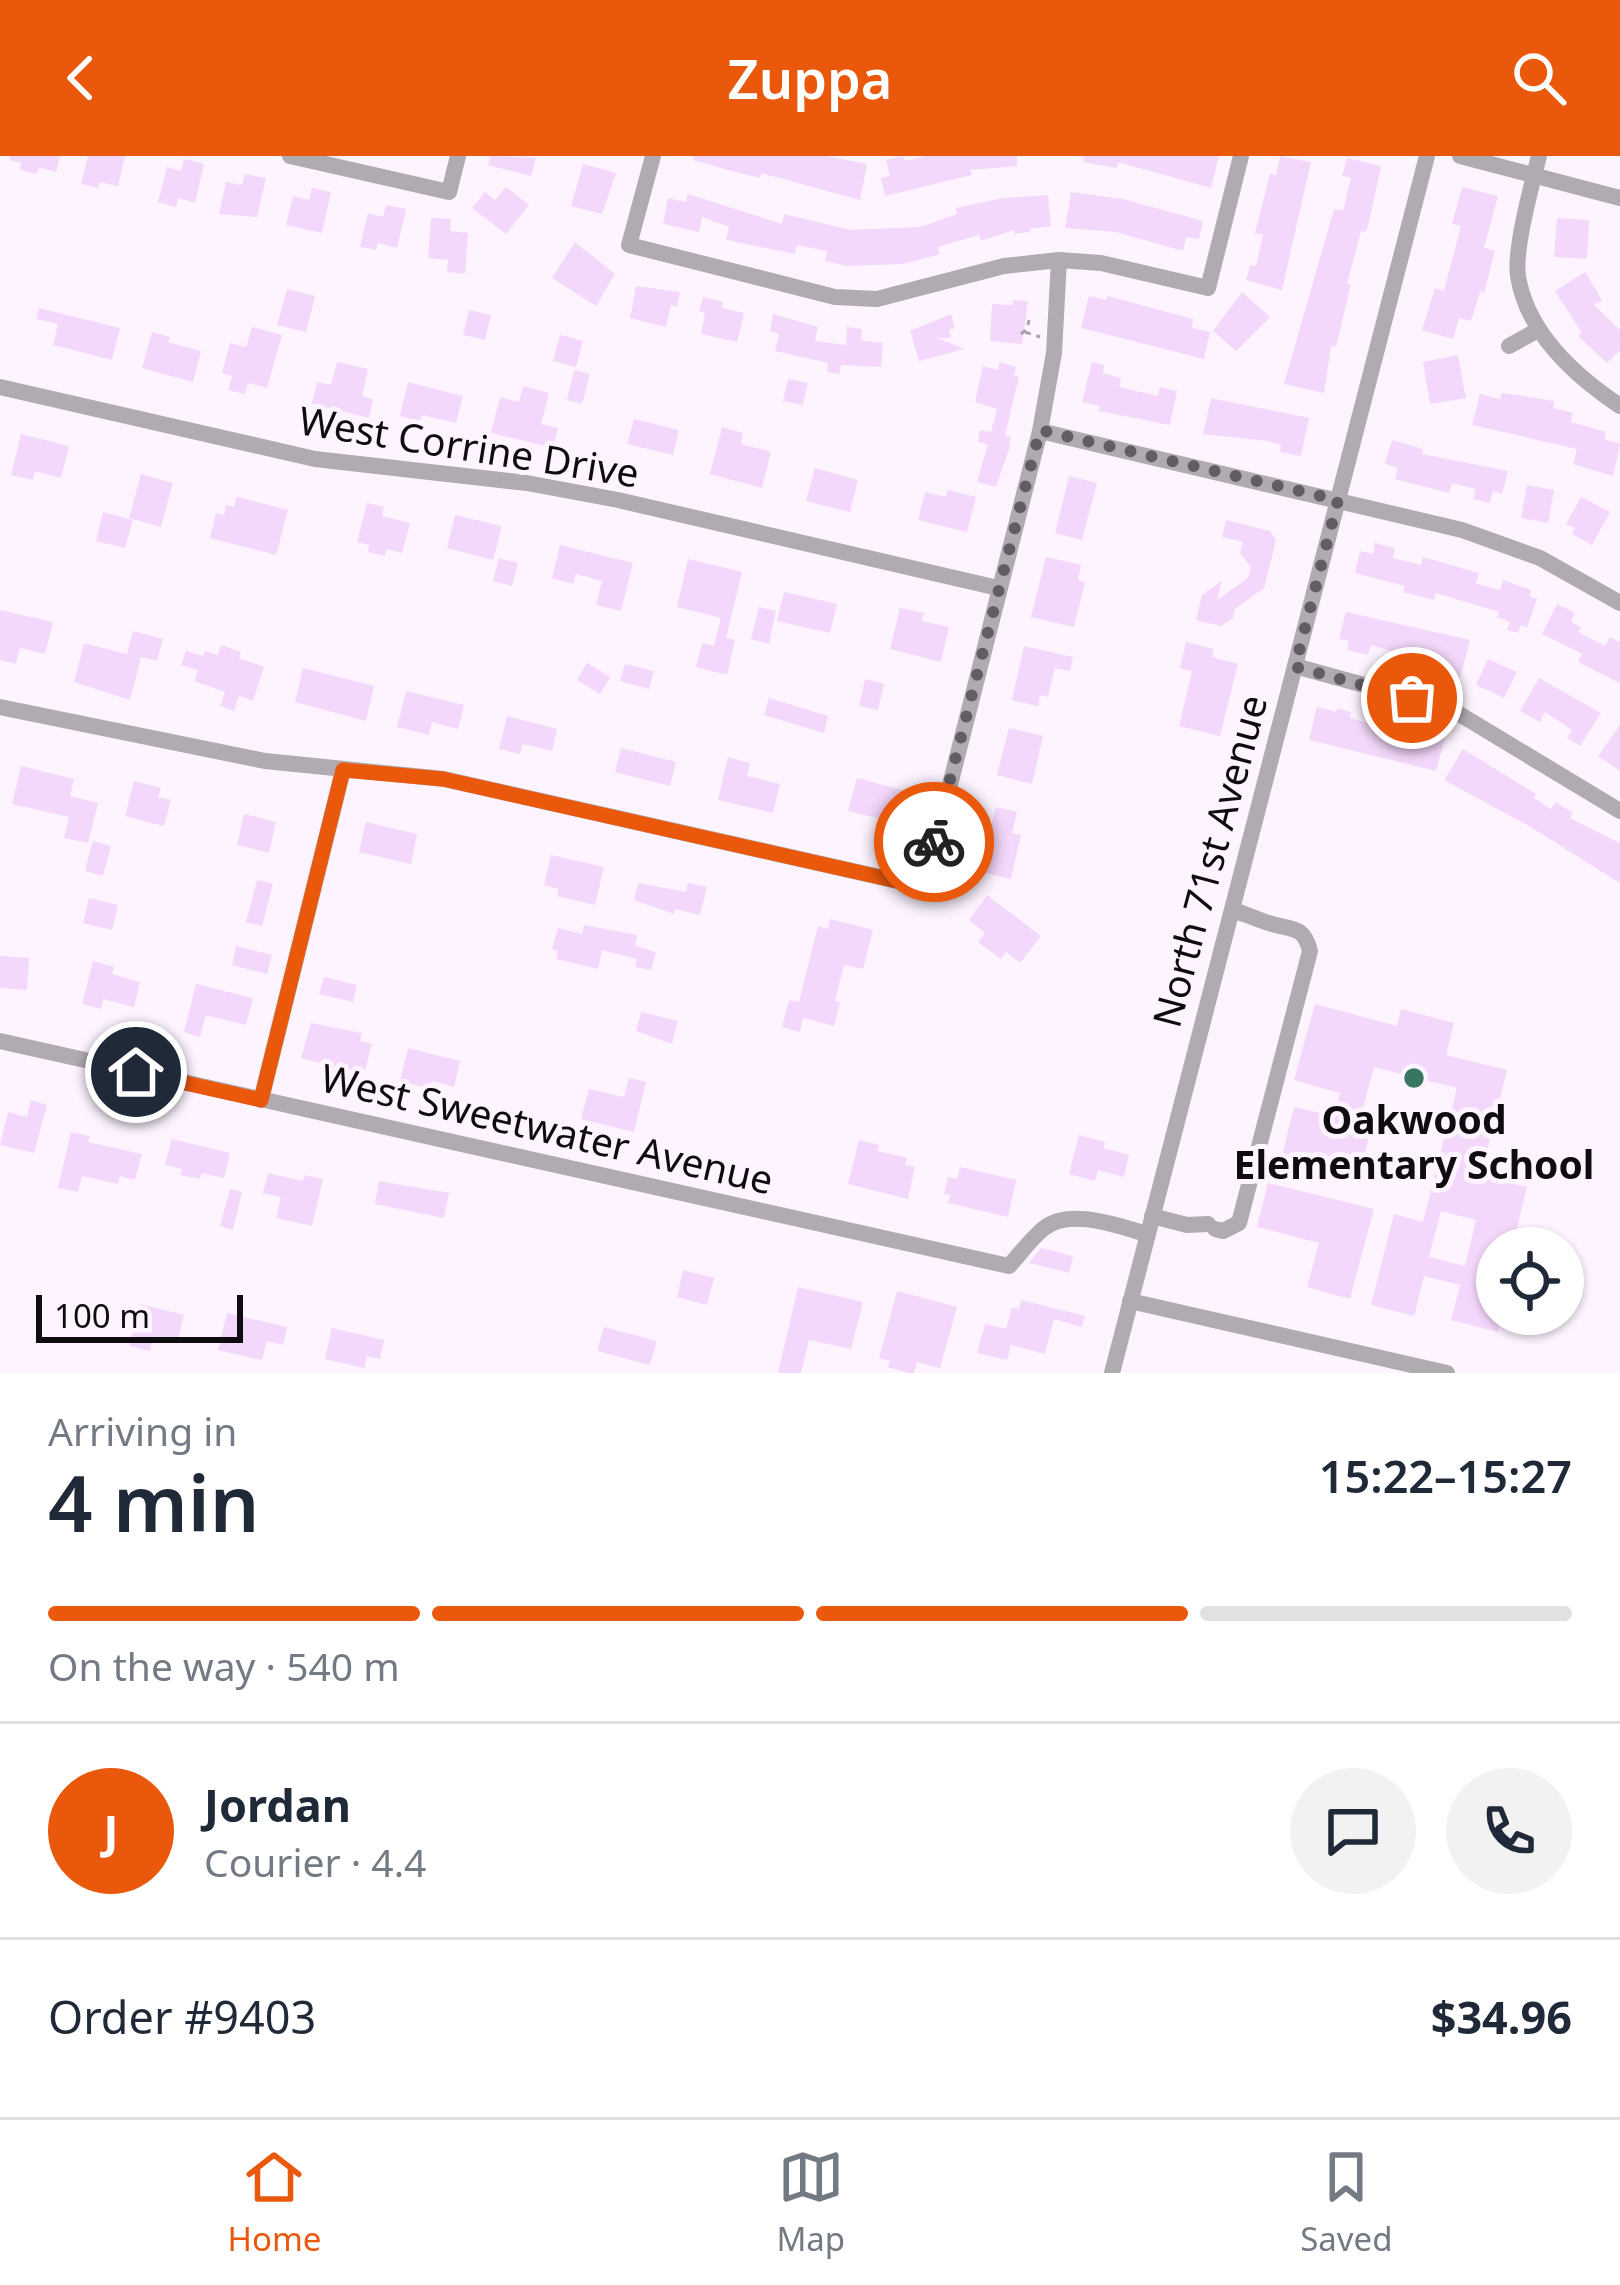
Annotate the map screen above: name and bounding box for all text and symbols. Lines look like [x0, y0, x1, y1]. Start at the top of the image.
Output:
text: Zuppa [728, 41, 892, 115]
icon: back [48, 45, 114, 111]
icon: search [1506, 45, 1572, 111]
street label: West Corrine Drive [295, 392, 643, 499]
pin [1361, 647, 1463, 749]
icon: bag [1379, 665, 1445, 731]
street label: North 71st Avenue [1139, 689, 1278, 1033]
courier [874, 782, 994, 902]
icon: bike [901, 809, 967, 875]
pin [85, 1021, 187, 1123]
icon: home [103, 1039, 169, 1105]
street label: West Sweetwater Avenue [316, 1050, 779, 1205]
marker: Oakwood Elementary School [1401, 1065, 1427, 1091]
place label: Oakwood Elementary School [1234, 1092, 1594, 1190]
map controls [1476, 1227, 1584, 1335]
button: locate [1476, 1227, 1584, 1335]
scale bar [36, 1289, 243, 1342]
text: 100 m [54, 1293, 150, 1338]
text: Arriving in [48, 1404, 237, 1457]
text: 15:22–15:27 [1319, 1445, 1572, 1506]
text: 4 min [48, 1449, 260, 1555]
text: On the way · 540 m [48, 1639, 400, 1692]
button: chat [1290, 1768, 1416, 1894]
button: phone [1446, 1768, 1572, 1894]
text: Jordan [204, 1774, 351, 1835]
text: J [104, 1800, 118, 1861]
text: Courier · 4.4 [204, 1835, 426, 1888]
text: Order #9403 [48, 1986, 316, 2047]
text: $34.96 [1431, 1986, 1572, 2047]
tab: Home [228, 2144, 321, 2261]
tab: Map [776, 2144, 845, 2261]
tab: Saved [1300, 2144, 1392, 2261]

